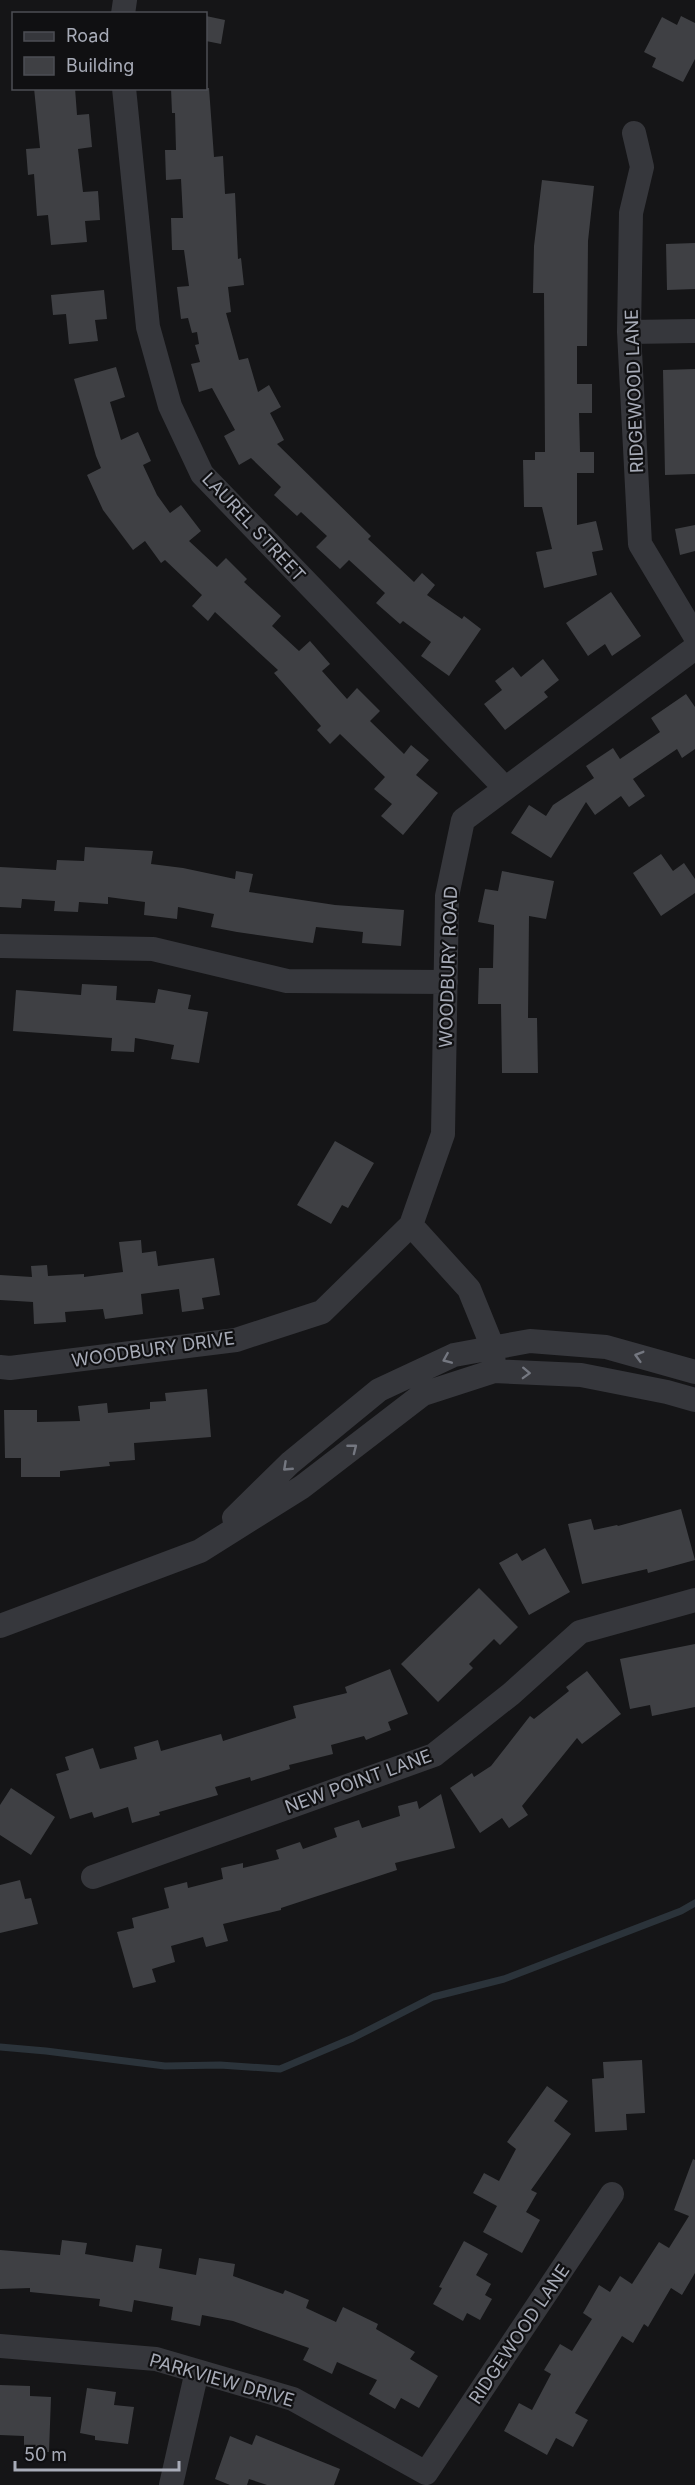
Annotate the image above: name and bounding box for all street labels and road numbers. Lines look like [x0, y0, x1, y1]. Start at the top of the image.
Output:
street label: RIDGEWOOD LANE [621, 309, 647, 473]
street label: LAUREL STREET [198, 468, 310, 586]
street label: WOODBURY ROAD [435, 886, 461, 1048]
street label: WOODBURY DRIVE [70, 1327, 236, 1371]
street label: NEW POINT LANE [282, 1745, 434, 1817]
street label: RIDGEWOOD LANE [464, 2260, 574, 2408]
street label: PARKVIEW DRIVE [147, 2349, 297, 2411]

